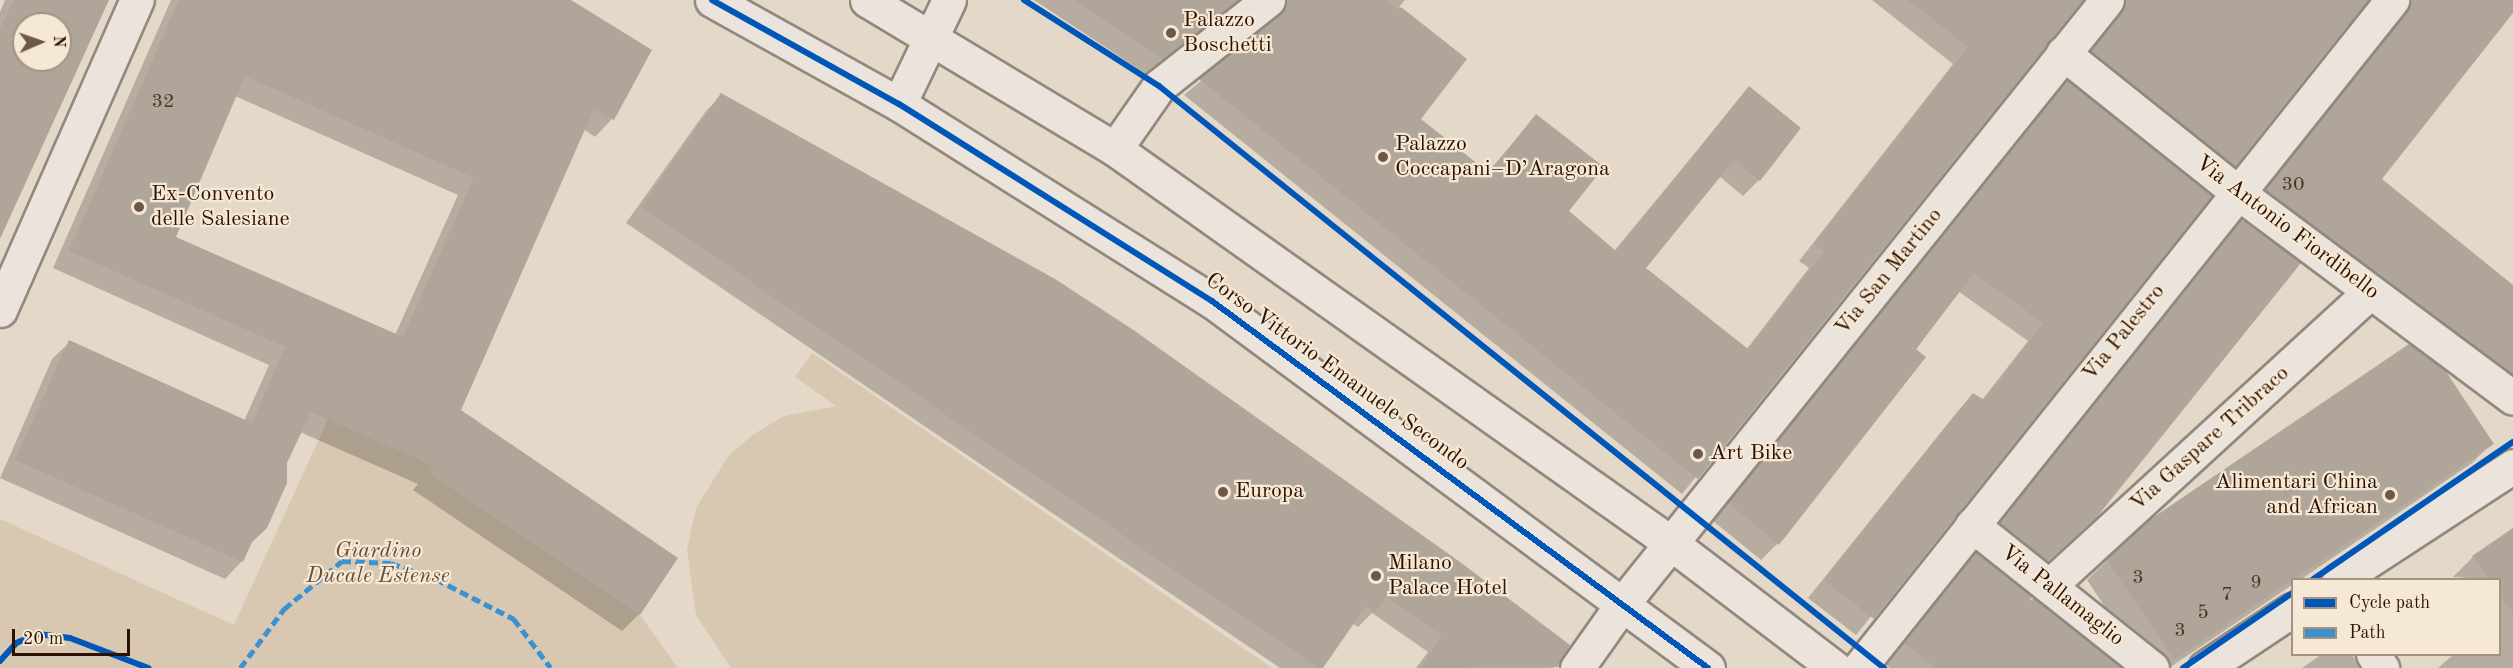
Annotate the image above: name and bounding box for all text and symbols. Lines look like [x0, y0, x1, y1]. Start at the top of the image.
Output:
place label: Palazzo Boschetti [1183, 7, 1272, 58]
north arrow [12, 12, 72, 72]
marker: Palazzo Boschetti [1164, 26, 1178, 40]
text: N [50, 35, 66, 48]
house number: 32 [151, 90, 175, 114]
place label: Palazzo Coccapani–D’Aragona [1395, 131, 1610, 182]
marker: Palazzo Coccapani–D’Aragona [1376, 150, 1390, 164]
street label: Via Antonio Fiordibello [2190, 150, 2384, 306]
house number: 30 [2281, 173, 2305, 197]
place label: Ex-Convento delle Salesiane [151, 181, 290, 232]
marker: Ex-Convento delle Salesiane [132, 200, 146, 214]
street label: Via San Martino [1830, 203, 1948, 341]
street label: Corso Vittorio Emanuele Secondo [1200, 267, 1474, 477]
street label: Via Palestro [2077, 279, 2171, 387]
street label: Via Gaspare Tribraco [2125, 361, 2295, 517]
place label: Art Bike [1710, 441, 1792, 467]
marker: Art Bike [1691, 447, 1705, 461]
place label: Alimentari China and African [2215, 469, 2378, 520]
place label: Europa [1235, 479, 1304, 505]
marker: Europa [1216, 485, 1230, 499]
marker: Alimentari China and African [2383, 488, 2397, 502]
park label: Giardino Ducale Estense [306, 538, 450, 590]
street label: Via Pallamaglio [1995, 540, 2129, 652]
place label: Milano Palace Hotel [1388, 550, 1508, 602]
house number: 3 [2132, 566, 2144, 590]
marker: Milano Palace Hotel [1369, 569, 1383, 583]
house number: 9 [2250, 571, 2262, 595]
legend [2291, 578, 2501, 656]
house number: 7 [2221, 583, 2233, 607]
text: Cycle path [2349, 594, 2430, 612]
house number: 5 [2197, 601, 2209, 625]
scale bar [15, 617, 134, 655]
house number: 3 [2174, 619, 2186, 643]
text: Path [2349, 624, 2385, 642]
text: 20 m [23, 630, 63, 648]

